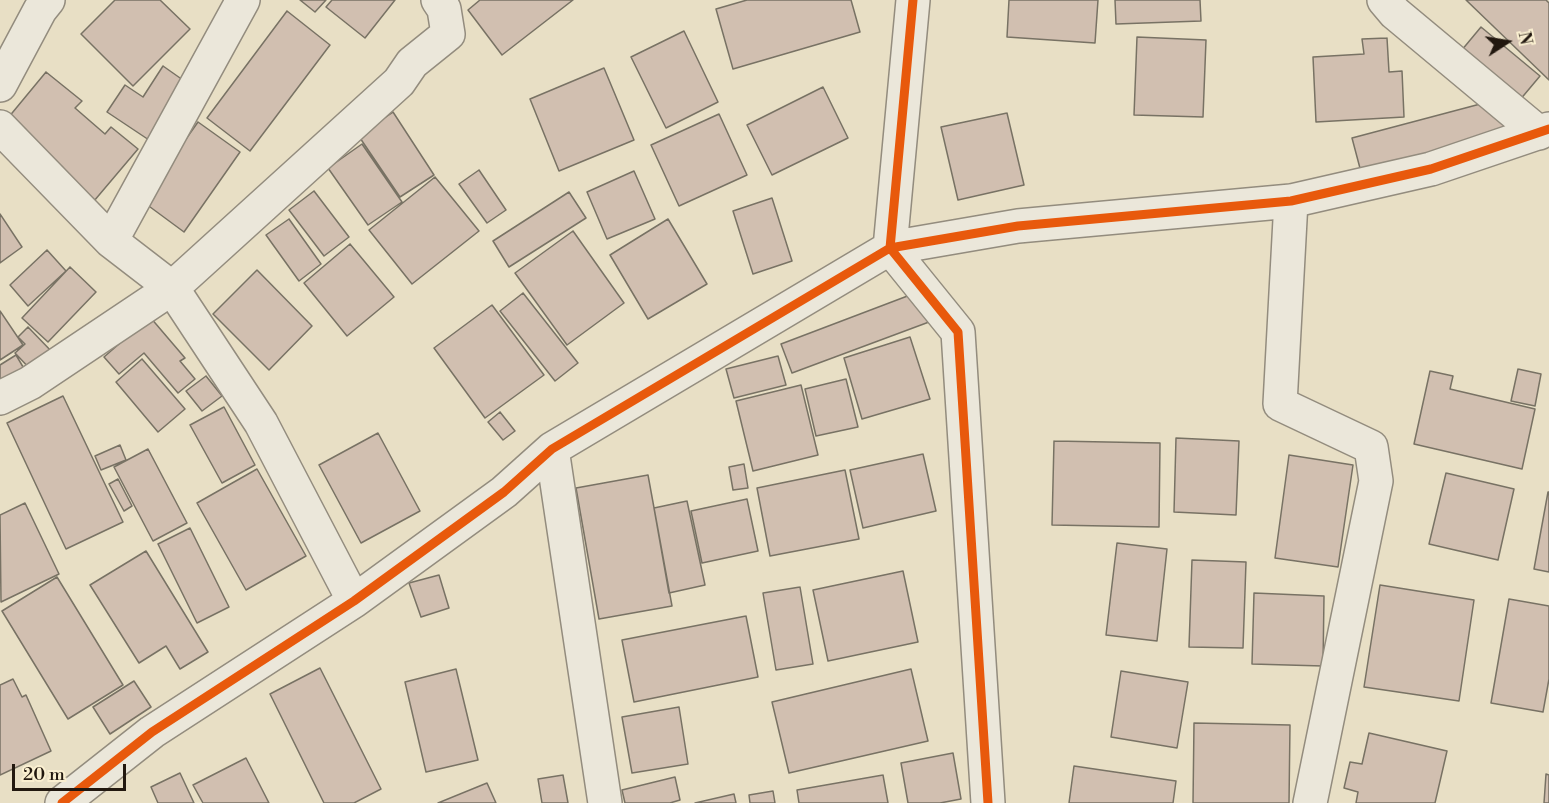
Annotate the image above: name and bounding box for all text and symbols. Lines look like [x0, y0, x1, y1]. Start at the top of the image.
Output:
north arrow [1477, 12, 1537, 72]
text: N [1514, 30, 1536, 47]
scale bar [15, 752, 129, 790]
text: 20 m [23, 763, 65, 786]

